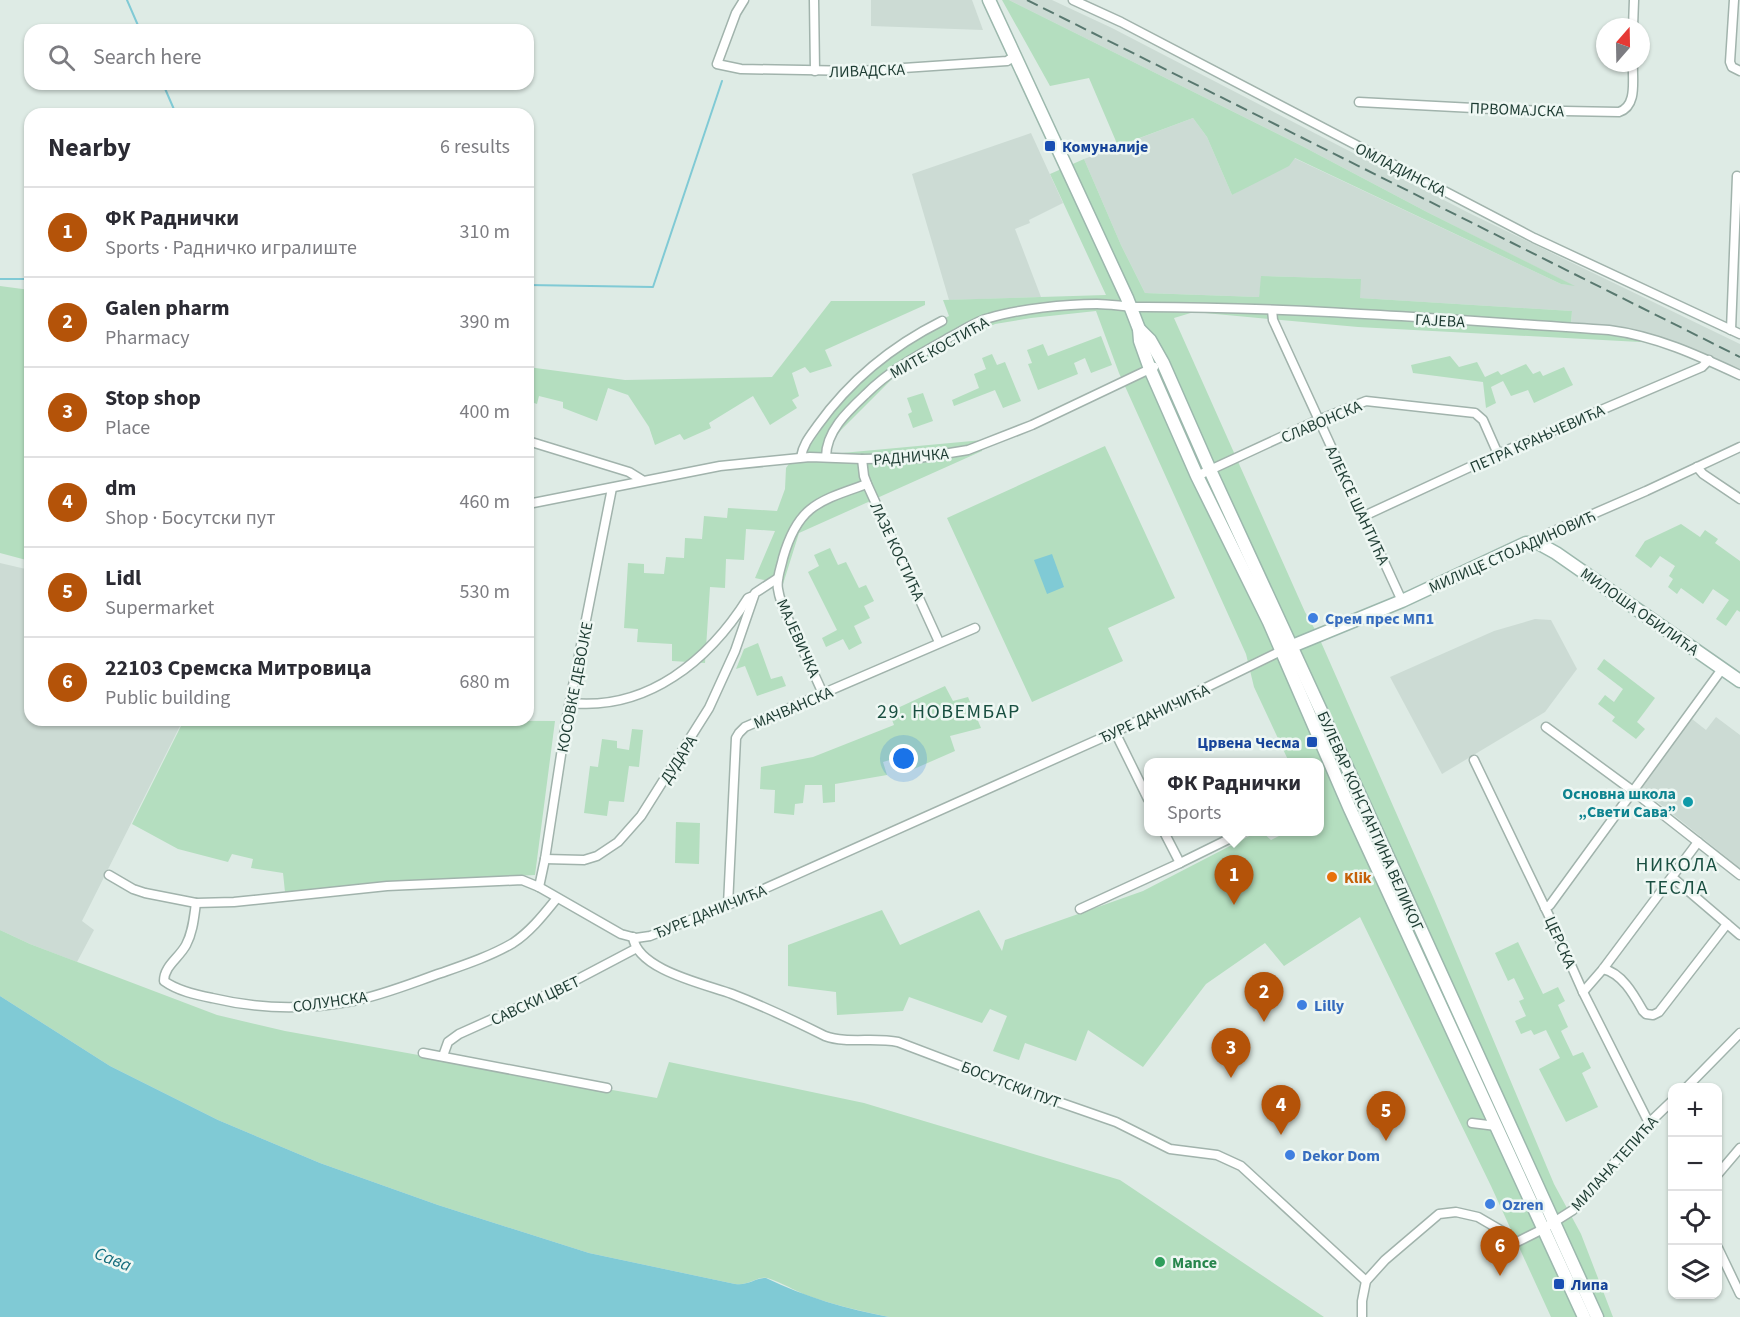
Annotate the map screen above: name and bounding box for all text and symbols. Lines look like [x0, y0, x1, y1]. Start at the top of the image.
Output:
north arrow [1596, 18, 1650, 72]
search box [24, 24, 534, 90]
icon: search [45, 41, 78, 74]
text: Search here [93, 41, 201, 73]
street label: ЛИВАДСКА [829, 59, 906, 83]
street label: ПРВОМАЈСКА [1469, 97, 1565, 123]
text: Nearby [48, 129, 131, 166]
text: 6 results [440, 133, 510, 161]
place label: Комуналије [1062, 136, 1148, 158]
street label: ОМЛАДИНСКА [1351, 138, 1450, 202]
marker: Комуналије [1043, 139, 1057, 153]
text: ФК Раднички [105, 202, 239, 234]
text: 1 [62, 218, 73, 246]
text: 310 m [460, 218, 510, 246]
text: Sports · Радничко игралиште [105, 234, 357, 262]
text: Galen pharm [105, 292, 230, 324]
text: 2 [62, 308, 73, 336]
text: 390 m [460, 308, 510, 336]
street label: ГАЈЕВА [1414, 309, 1466, 333]
street label: МИТЕ КОСТИЋА [886, 311, 993, 384]
text: Pharmacy [105, 324, 189, 352]
text: Stop shop [105, 382, 201, 414]
street label: СЛАВОНСКА [1278, 395, 1365, 449]
text: 3 [62, 398, 73, 426]
text: 400 m [460, 398, 510, 426]
street label: ПЕТРА КРАЊЧЕВИЋА [1467, 399, 1609, 479]
text: Place [105, 414, 150, 442]
street label: АЛЕКСЕ ШАНТИЋА [1320, 442, 1395, 569]
street label: РАДНИЧКА [872, 443, 950, 471]
text: dm [105, 472, 136, 504]
text: 4 [62, 488, 73, 516]
text: 460 m [460, 488, 510, 516]
street label: ЛАЗЕ КОСТИЋА [865, 498, 930, 605]
text: Shop · Босутски пут [105, 504, 275, 532]
street label: МИЛИЦЕ СТОЈАДИНОВИЋ [1425, 505, 1599, 599]
text: Lidl [105, 562, 141, 594]
street label: МИЛОША ОБИЛИЋА [1576, 563, 1703, 661]
text: 5 [62, 578, 73, 606]
text: 530 m [460, 578, 510, 606]
text: Supermarket [105, 594, 214, 622]
street label: МАЈЕВИЧКА [771, 596, 825, 681]
place label: Срем прес МП1 [1325, 608, 1434, 630]
marker: Срем прес МП1 [1306, 611, 1320, 625]
street label: КОСОВКЕ ДЕВОЈКЕ [552, 620, 598, 754]
text: 22103 Сремска Митровица [105, 652, 371, 684]
text: 6 [62, 668, 73, 696]
text: 680 m [460, 668, 510, 696]
street label: ЂУРЕ ДАНИЧИЋА [1096, 679, 1213, 749]
street label: МАЧВАНСКА [750, 681, 837, 735]
text: Public building [105, 684, 230, 712]
district label: 29. НОВЕМБАР [877, 698, 1021, 726]
street label: БУЛЕВАР КОНСТАНТИНА ВЕЛИКОГ [1311, 708, 1429, 935]
street label: ДУДАРА [655, 731, 703, 788]
place label: Црвена Чесма [1197, 732, 1300, 754]
marker: Црвена Чесма [1305, 735, 1319, 749]
your location [889, 744, 918, 773]
popup [1144, 758, 1324, 836]
text: ФК Раднички [1167, 767, 1301, 799]
place label: Основна школа „Свети Сава” [1562, 783, 1676, 823]
marker: Основна школа „Свети Сава” [1681, 795, 1695, 809]
text: Sports [1167, 799, 1221, 827]
district label: НИКОЛА ТЕСЛА [1635, 851, 1719, 902]
pin: 1 [1214, 856, 1254, 905]
place label: Klik [1344, 867, 1372, 889]
marker: Klik [1325, 870, 1339, 884]
street label: ЂУРЕ ДАНИЧИЋА [651, 879, 770, 944]
street label: ЦЕРСКА [1539, 913, 1581, 972]
street label: САВСКИ ЦВЕТ [487, 970, 584, 1031]
pin: 2 [1244, 972, 1284, 1022]
street label: СОЛУНСКА [292, 986, 369, 1018]
place label: Lilly [1314, 995, 1345, 1017]
marker: Lilly [1295, 998, 1309, 1012]
pin: 3 [1212, 1028, 1250, 1078]
street label: БОСУТСКИ ПУТ [958, 1056, 1064, 1114]
map controls [1668, 1083, 1722, 1299]
button: + [1668, 1083, 1722, 1137]
pin: 4 [1262, 1086, 1300, 1135]
pin: 5 [1366, 1092, 1406, 1141]
street label: МИЛАНА ТЕПИЋА [1566, 1111, 1664, 1216]
button: − [1668, 1137, 1722, 1191]
place label: Dekor Dom [1302, 1145, 1380, 1167]
marker: Dekor Dom [1283, 1148, 1297, 1162]
button: locate [1668, 1191, 1722, 1245]
place label: Ozren [1502, 1194, 1544, 1216]
marker: Ozren [1483, 1197, 1497, 1211]
pin: 6 [1480, 1226, 1520, 1276]
water label: Сава [91, 1241, 135, 1278]
button: layers [1668, 1245, 1722, 1299]
place label: Mance [1172, 1252, 1217, 1274]
marker: Mance [1153, 1255, 1167, 1269]
place label: Липа [1570, 1274, 1608, 1296]
marker: Липа [1552, 1277, 1566, 1291]

